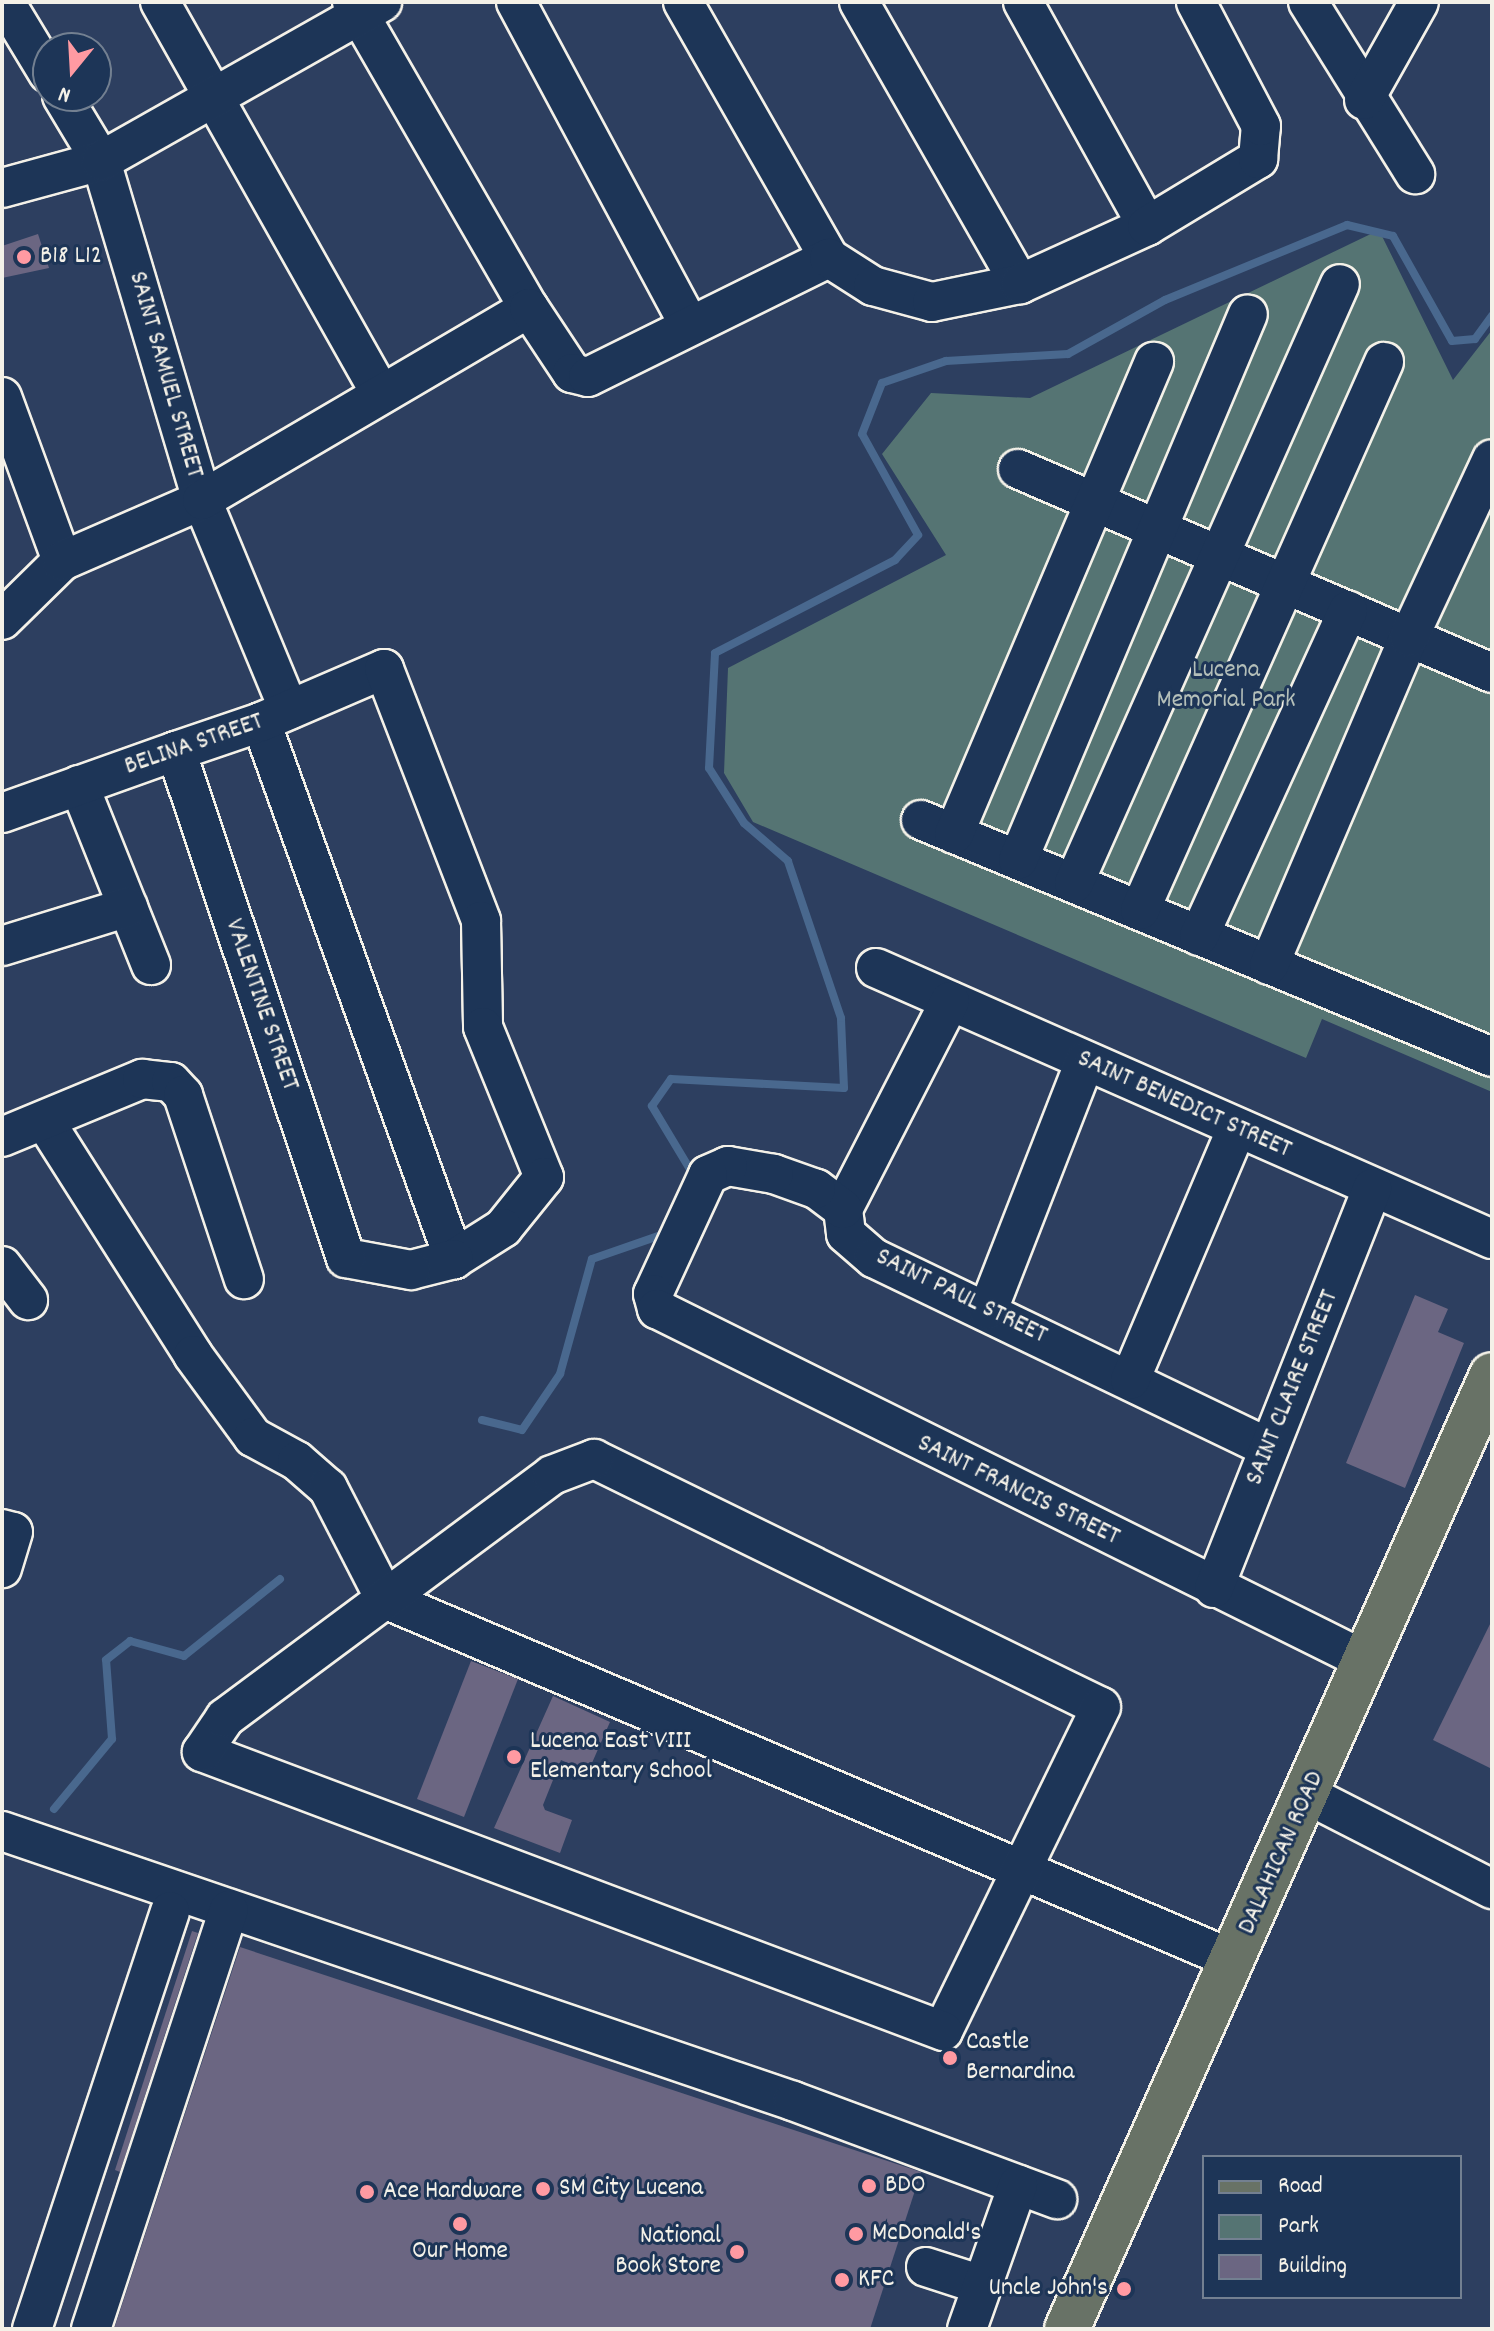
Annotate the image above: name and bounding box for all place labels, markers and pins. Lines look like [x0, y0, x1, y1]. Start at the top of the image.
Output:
place label: B18 L12 [40, 241, 102, 273]
marker: B18 L12 [15, 248, 33, 266]
place label: Lucena East VIII Elementary School [530, 1726, 712, 1788]
marker: Lucena East VIII Elementary School [505, 1748, 523, 1766]
place label: Castle Bernardina [966, 2027, 1074, 2088]
marker: Castle Bernardina [941, 2049, 959, 2067]
place label: BDO [885, 2170, 926, 2202]
place label: SM City Lucena [559, 2173, 703, 2205]
place label: Ace Hardware [383, 2176, 522, 2208]
marker: BDO [860, 2177, 878, 2195]
marker: SM City Lucena [534, 2180, 552, 2198]
marker: Ace Hardware [358, 2183, 376, 2201]
marker: Our Home [451, 2215, 469, 2233]
place label: McDonald's [872, 2218, 981, 2250]
place label: National Book Store [615, 2221, 721, 2282]
marker: McDonald's [847, 2225, 865, 2243]
place label: Our Home [412, 2236, 508, 2268]
marker: National Book Store [728, 2243, 746, 2261]
place label: KFC [858, 2264, 894, 2296]
marker: KFC [833, 2271, 851, 2289]
place label: Uncle John's [988, 2273, 1108, 2305]
marker: Uncle John's [1115, 2280, 1133, 2298]

